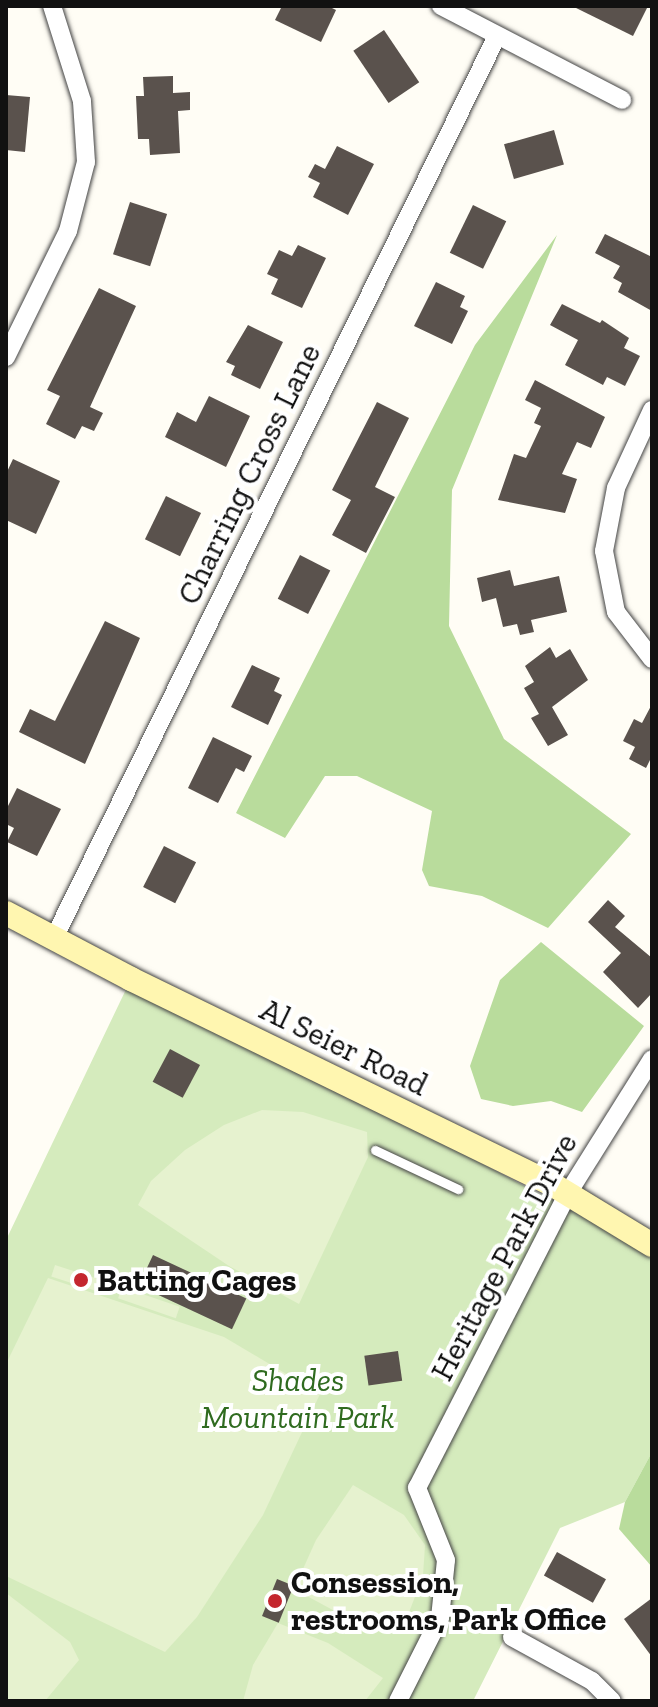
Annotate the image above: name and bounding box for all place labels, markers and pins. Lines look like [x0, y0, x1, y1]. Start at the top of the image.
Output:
place label: Batting Cages [97, 1261, 296, 1299]
marker: Batting Cages [72, 1271, 90, 1289]
place label: Consession, restrooms, Park Office [291, 1564, 606, 1639]
marker: Consession, restrooms, Park Office [266, 1592, 284, 1610]

